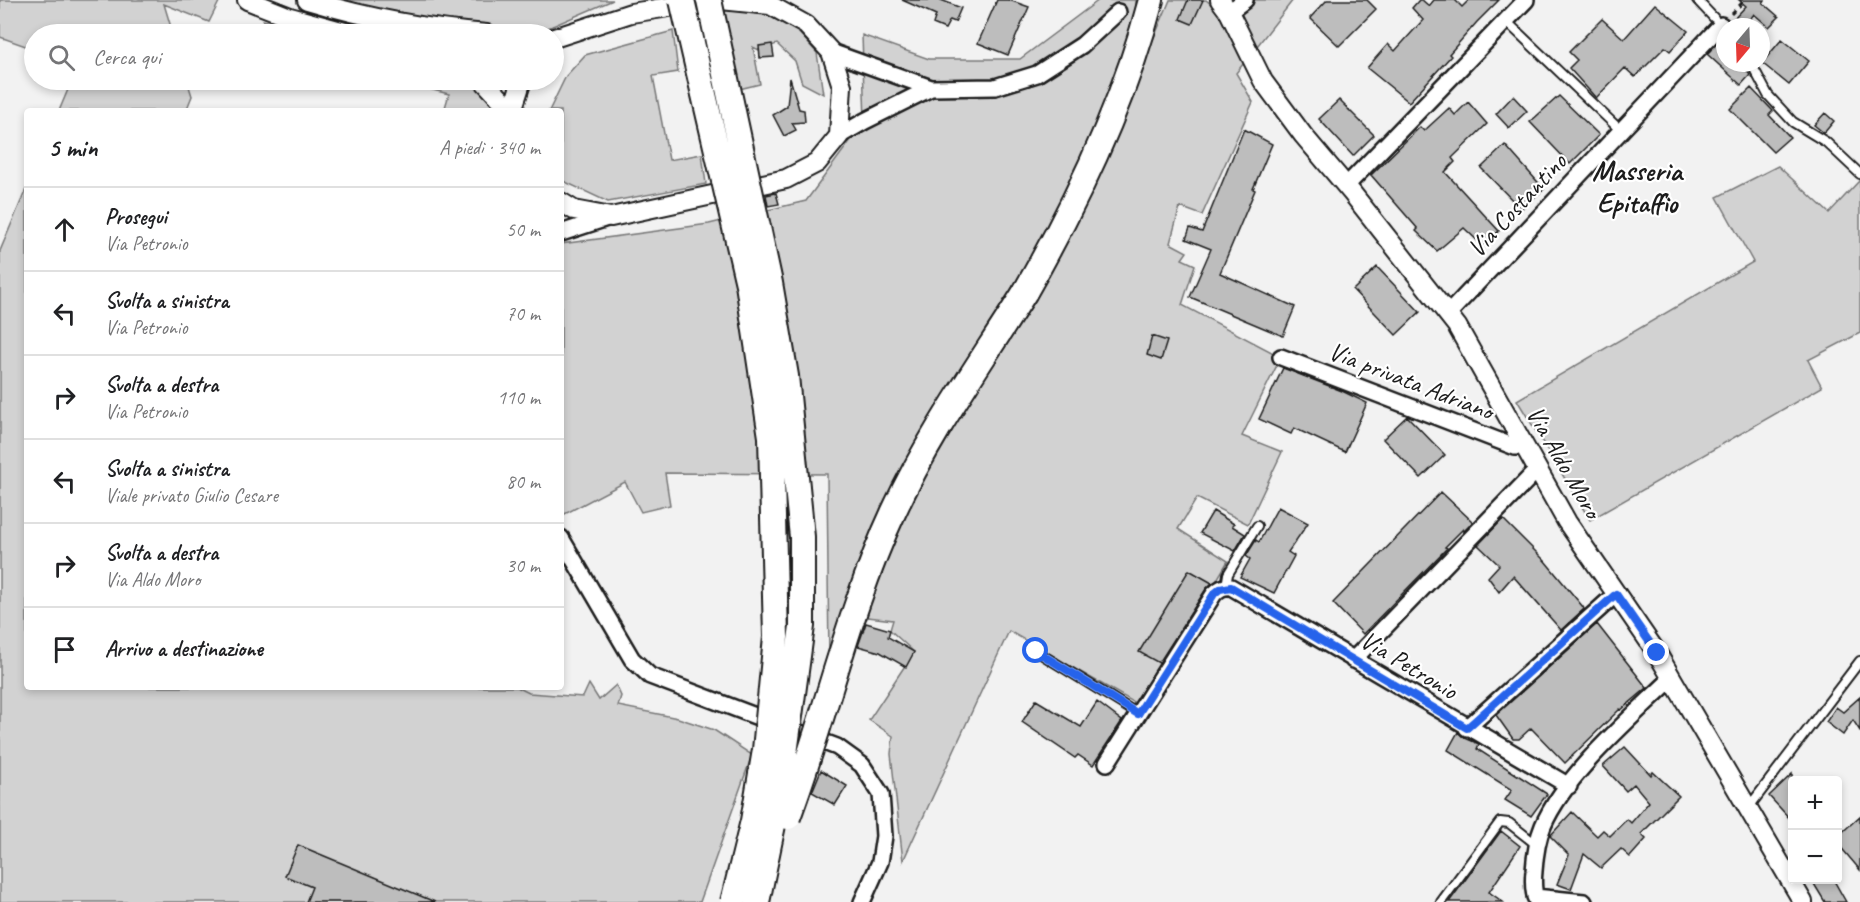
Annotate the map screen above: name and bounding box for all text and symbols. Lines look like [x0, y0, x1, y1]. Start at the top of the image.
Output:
north arrow [1716, 18, 1770, 72]
search box [24, 24, 564, 90]
icon: search [45, 41, 78, 74]
text: Cerca qui [93, 43, 161, 71]
text: 5 min [48, 131, 97, 164]
text: A piedi · 340 m [439, 135, 540, 160]
street label: Via Costantino [1460, 145, 1575, 264]
district label: Masseria Epitaffio [1592, 153, 1684, 220]
text: Prosegui [105, 203, 167, 231]
icon: ahead [48, 213, 81, 246]
text: 50 m [506, 217, 540, 242]
text: Via Petronio [105, 231, 188, 256]
text: Svolta a sinistra [105, 287, 229, 315]
icon: left [48, 297, 81, 330]
text: 70 m [506, 301, 540, 326]
text: Via Petronio [105, 315, 188, 340]
street label: Via privata Adriano [1324, 335, 1500, 428]
text: Svolta a destra [105, 371, 218, 399]
icon: right [48, 381, 81, 414]
text: 110 m [497, 385, 540, 410]
text: Via Petronio [105, 399, 188, 424]
street label: Via Aldo Moro [1519, 400, 1611, 526]
text: Svolta a sinistra [105, 455, 229, 483]
icon: left [48, 465, 81, 498]
text: 80 m [506, 469, 540, 494]
text: Viale privato Giulio Cesare [105, 483, 278, 508]
text: Svolta a destra [105, 539, 218, 567]
icon: right [48, 549, 81, 582]
text: 30 m [506, 553, 540, 578]
text: Via Aldo Moro [105, 567, 200, 592]
street label: Via Petronio [1354, 623, 1465, 708]
icon: arrive [48, 633, 81, 666]
text: Arrivo a destinazione [105, 635, 263, 663]
route start [1022, 637, 1048, 663]
route end [1643, 639, 1669, 665]
map controls [1788, 776, 1842, 884]
button: + [1788, 776, 1842, 830]
button: − [1788, 830, 1842, 884]

